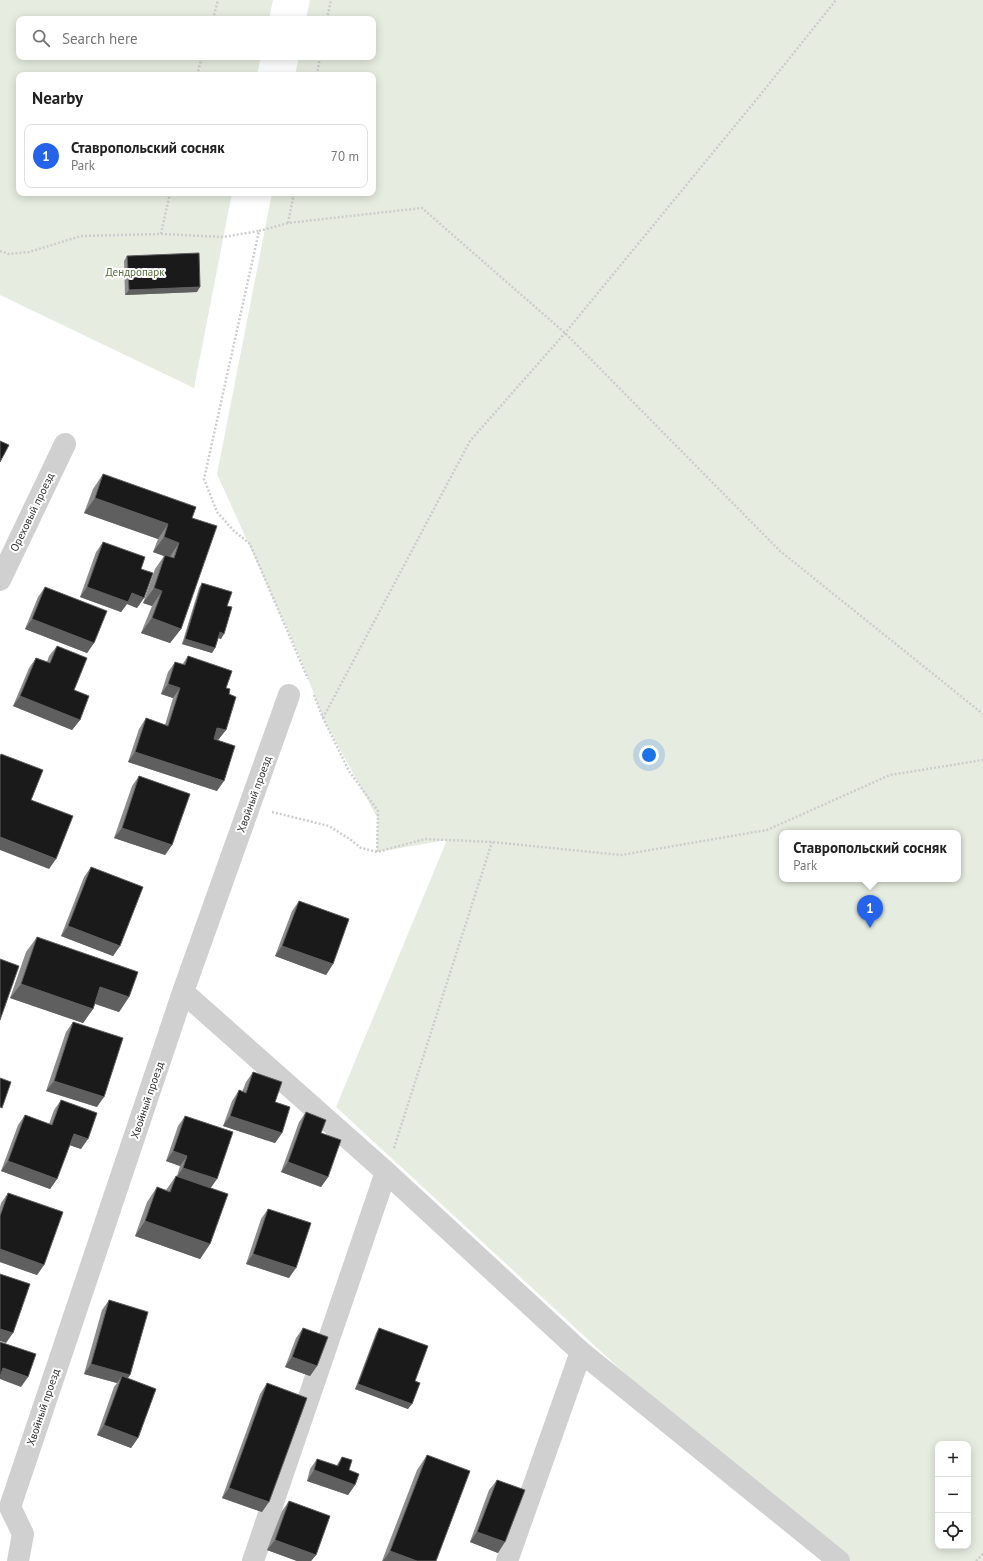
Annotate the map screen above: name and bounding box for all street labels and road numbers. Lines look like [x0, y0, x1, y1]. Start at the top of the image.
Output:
street label: Ореховый проезд [7, 470, 57, 554]
street label: Хвойный проезд [234, 754, 274, 834]
street label: Хвойный проезд [127, 1060, 167, 1140]
street label: Хвойный проезд [23, 1367, 63, 1447]

